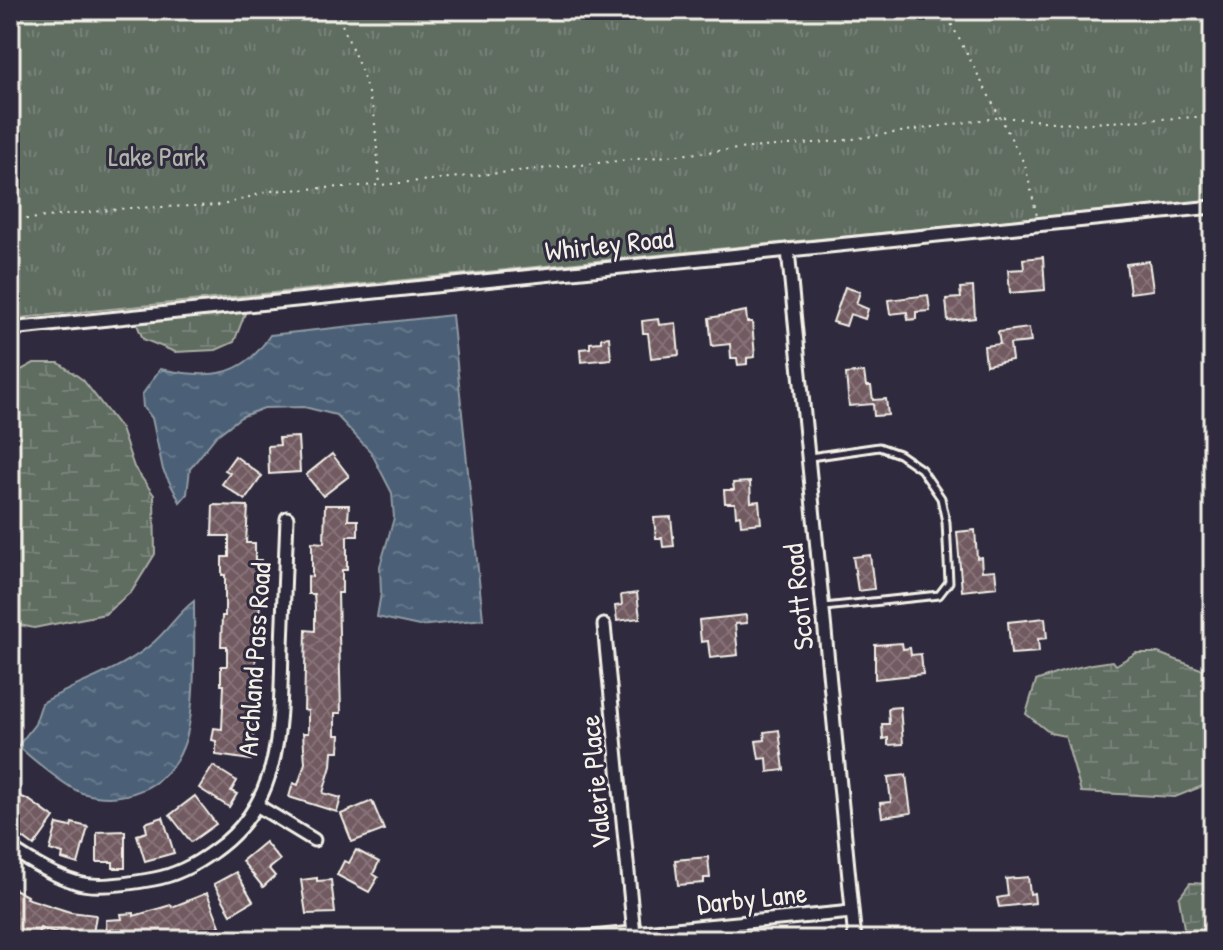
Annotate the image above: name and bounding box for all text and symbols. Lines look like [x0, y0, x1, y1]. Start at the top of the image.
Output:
park label: Lake Park [108, 137, 206, 175]
street label: Whirley Road [543, 218, 675, 270]
street label: Scott Road [774, 542, 822, 652]
street label: Archland Pass Road [228, 561, 280, 757]
street label: Valerie Place [570, 714, 620, 850]
street label: Darby Lane [695, 873, 809, 923]

